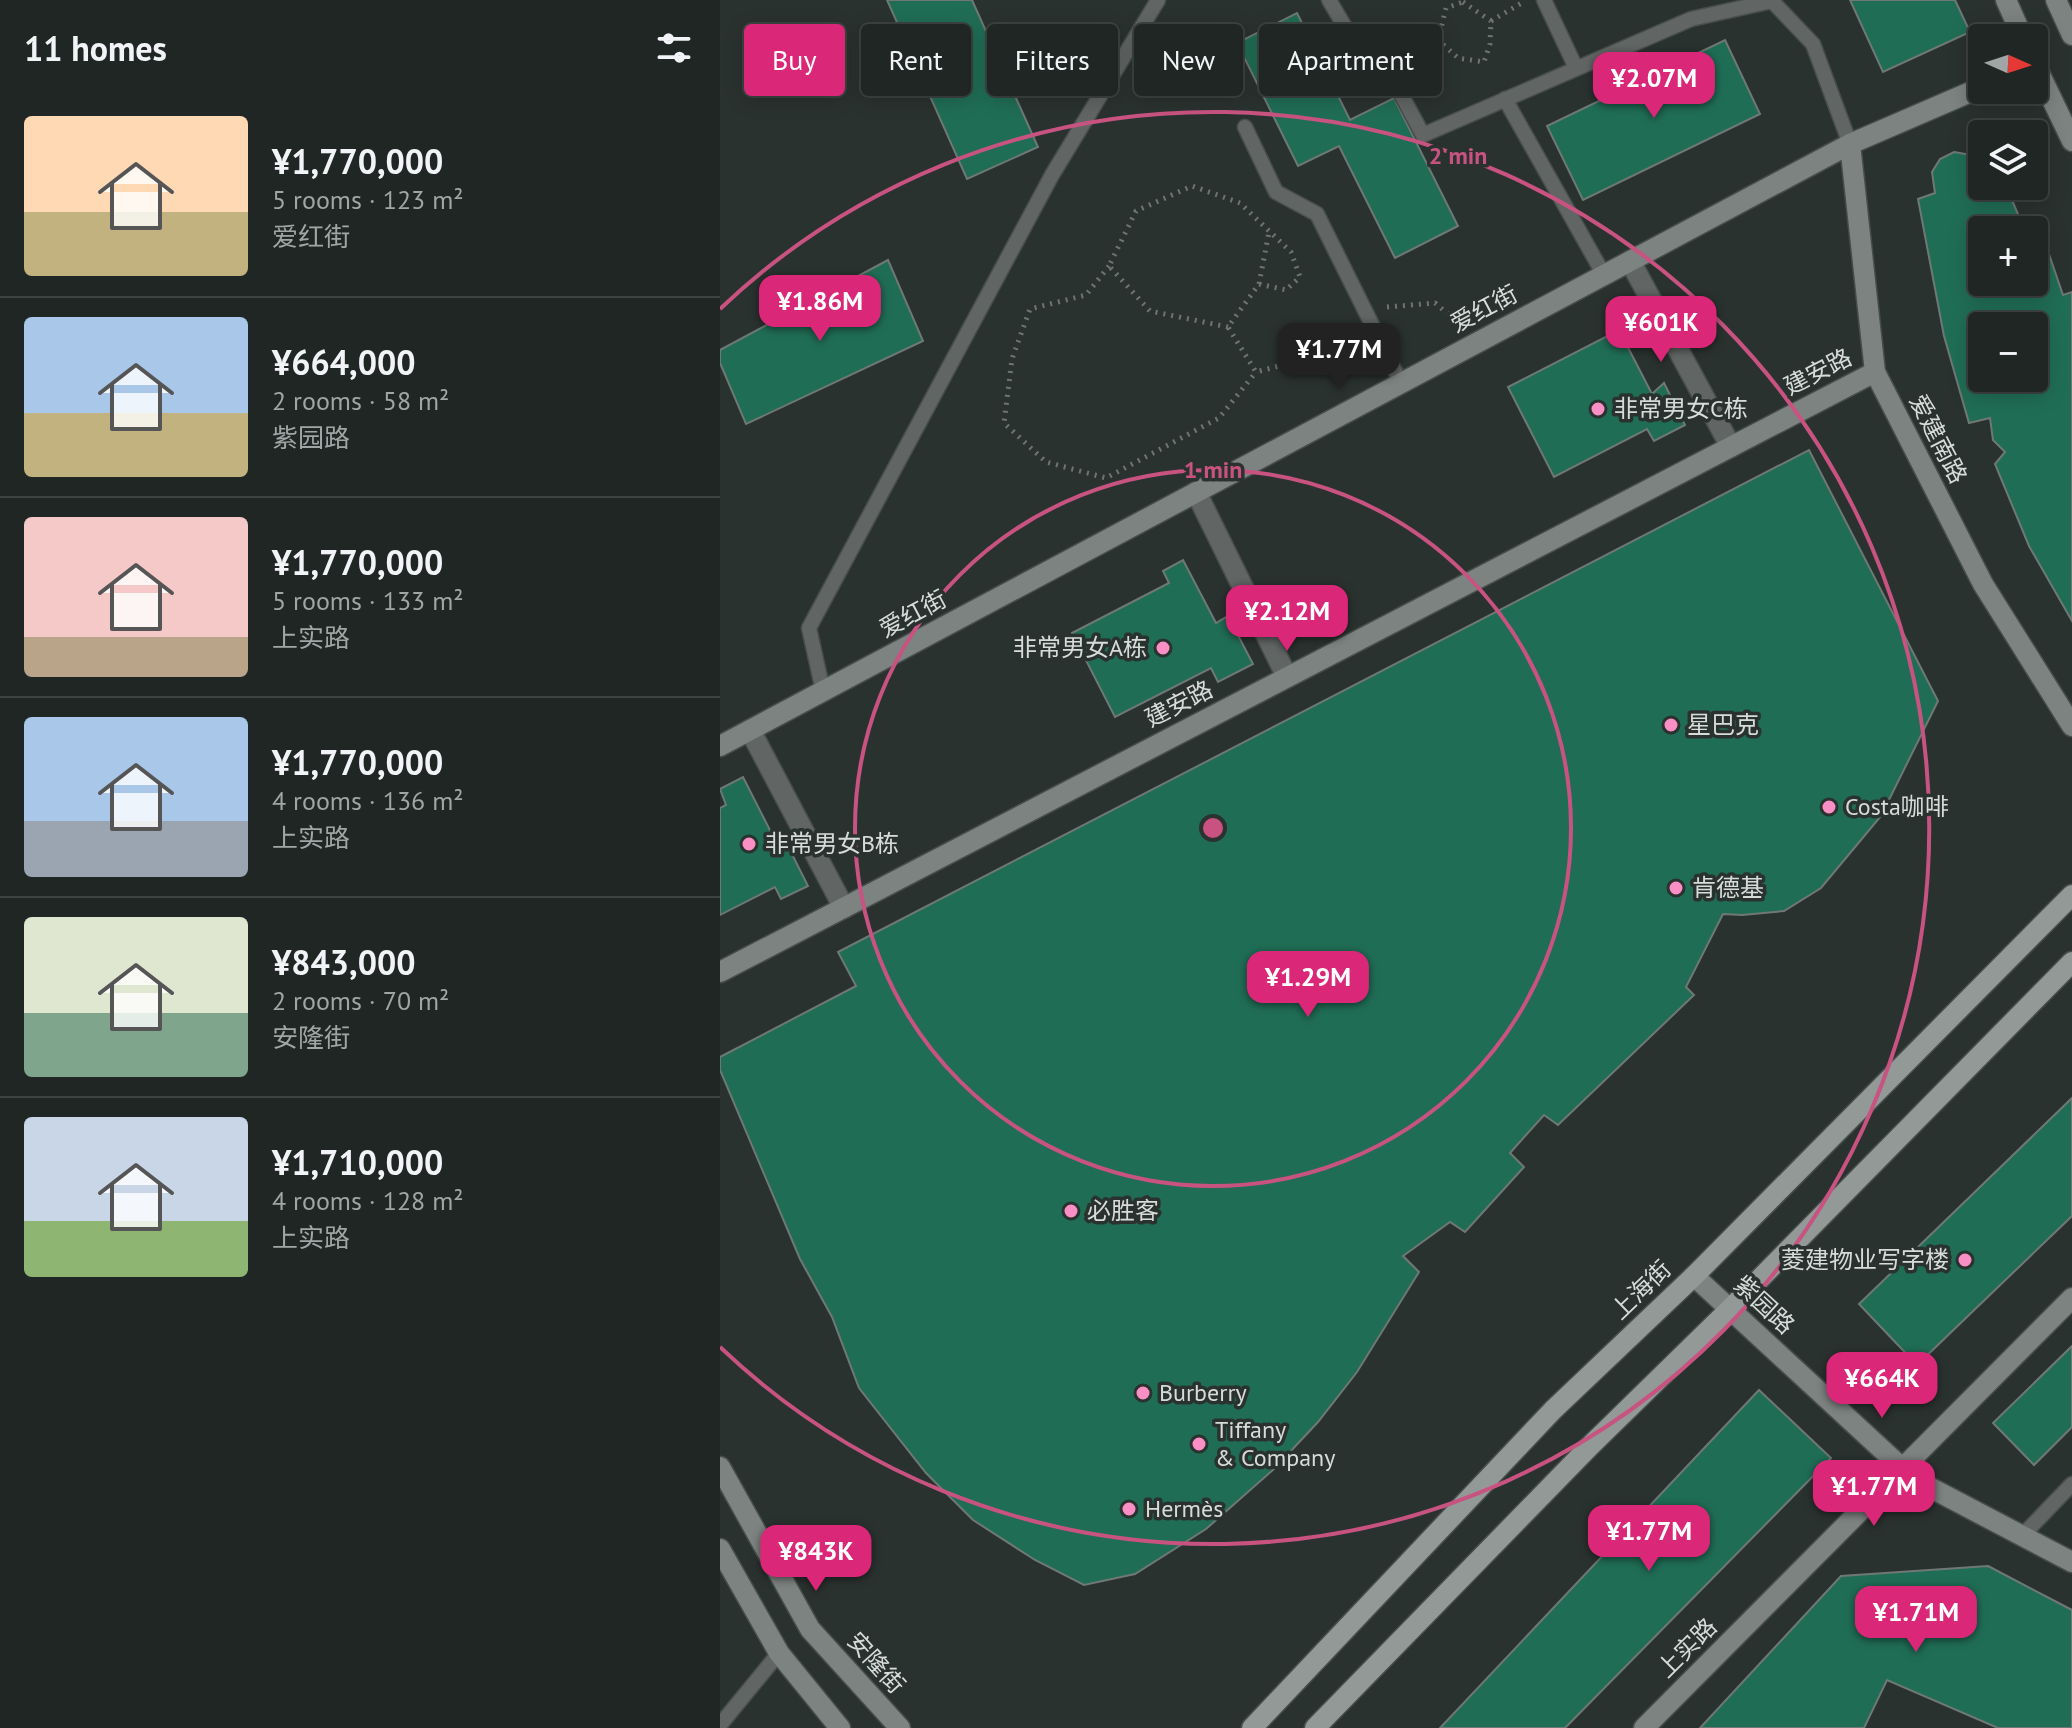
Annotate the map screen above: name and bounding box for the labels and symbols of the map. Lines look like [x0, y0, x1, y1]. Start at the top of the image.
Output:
north arrow [1968, 24, 2048, 104]
pin: ¥2.07M [1589, 52, 1719, 120]
text: 2 min [1429, 140, 1487, 171]
pin: ¥1.86M [755, 275, 885, 343]
street label: 爱红街 [1445, 278, 1523, 339]
pin: ¥601K [1605, 296, 1717, 364]
pin: ¥1.77M [1274, 323, 1404, 391]
street label: 建安路 [1779, 341, 1857, 402]
street label: 爱建南路 [1903, 389, 1974, 489]
place label: 非常男女C栋 [1614, 393, 1748, 424]
marker: 非常男女C栋 [1589, 400, 1607, 418]
text: 1 min [1184, 454, 1242, 485]
street label: 爱红街 [874, 583, 952, 644]
pin: ¥2.12M [1222, 585, 1352, 653]
place label: 非常男女A栋 [1013, 632, 1147, 663]
marker: 非常男女A栋 [1154, 639, 1172, 657]
street label: 建安路 [1140, 673, 1218, 734]
place label: 星巴克 [1687, 709, 1759, 740]
marker: 星巴克 [1662, 716, 1680, 734]
place label: Costa咖啡 [1845, 791, 1949, 822]
marker: Costa咖啡 [1820, 798, 1838, 816]
centre of rings [1199, 814, 1227, 842]
place label: 非常男女B栋 [765, 828, 899, 859]
marker: 非常男女B栋 [740, 835, 758, 853]
place label: 肯德基 [1692, 872, 1764, 903]
marker: 肯德基 [1667, 879, 1685, 897]
pin: ¥1.29M [1243, 951, 1373, 1019]
place label: 必胜客 [1087, 1195, 1159, 1226]
marker: 必胜客 [1062, 1202, 1080, 1220]
place label: 菱建物业写字楼 [1781, 1244, 1949, 1275]
marker: 菱建物业写字楼 [1956, 1251, 1974, 1269]
street label: 上海街 [1604, 1253, 1677, 1326]
street label: 紫园路 [1727, 1269, 1801, 1341]
pin: ¥664K [1826, 1352, 1938, 1420]
place label: Burberry [1159, 1377, 1247, 1408]
marker: Burberry [1134, 1384, 1152, 1402]
place label: Tiffany & Company [1215, 1414, 1335, 1473]
marker: Tiffany & Company [1190, 1435, 1208, 1453]
pin: ¥1.77M [1809, 1460, 1939, 1528]
place label: Hermès [1145, 1493, 1223, 1524]
marker: Hermès [1120, 1500, 1138, 1518]
pin: ¥1.77M [1584, 1505, 1714, 1573]
pin: ¥843K [760, 1525, 872, 1593]
pin: ¥1.71M [1851, 1586, 1981, 1654]
street label: 上实路 [1650, 1611, 1723, 1684]
street label: 安隆街 [841, 1626, 912, 1700]

